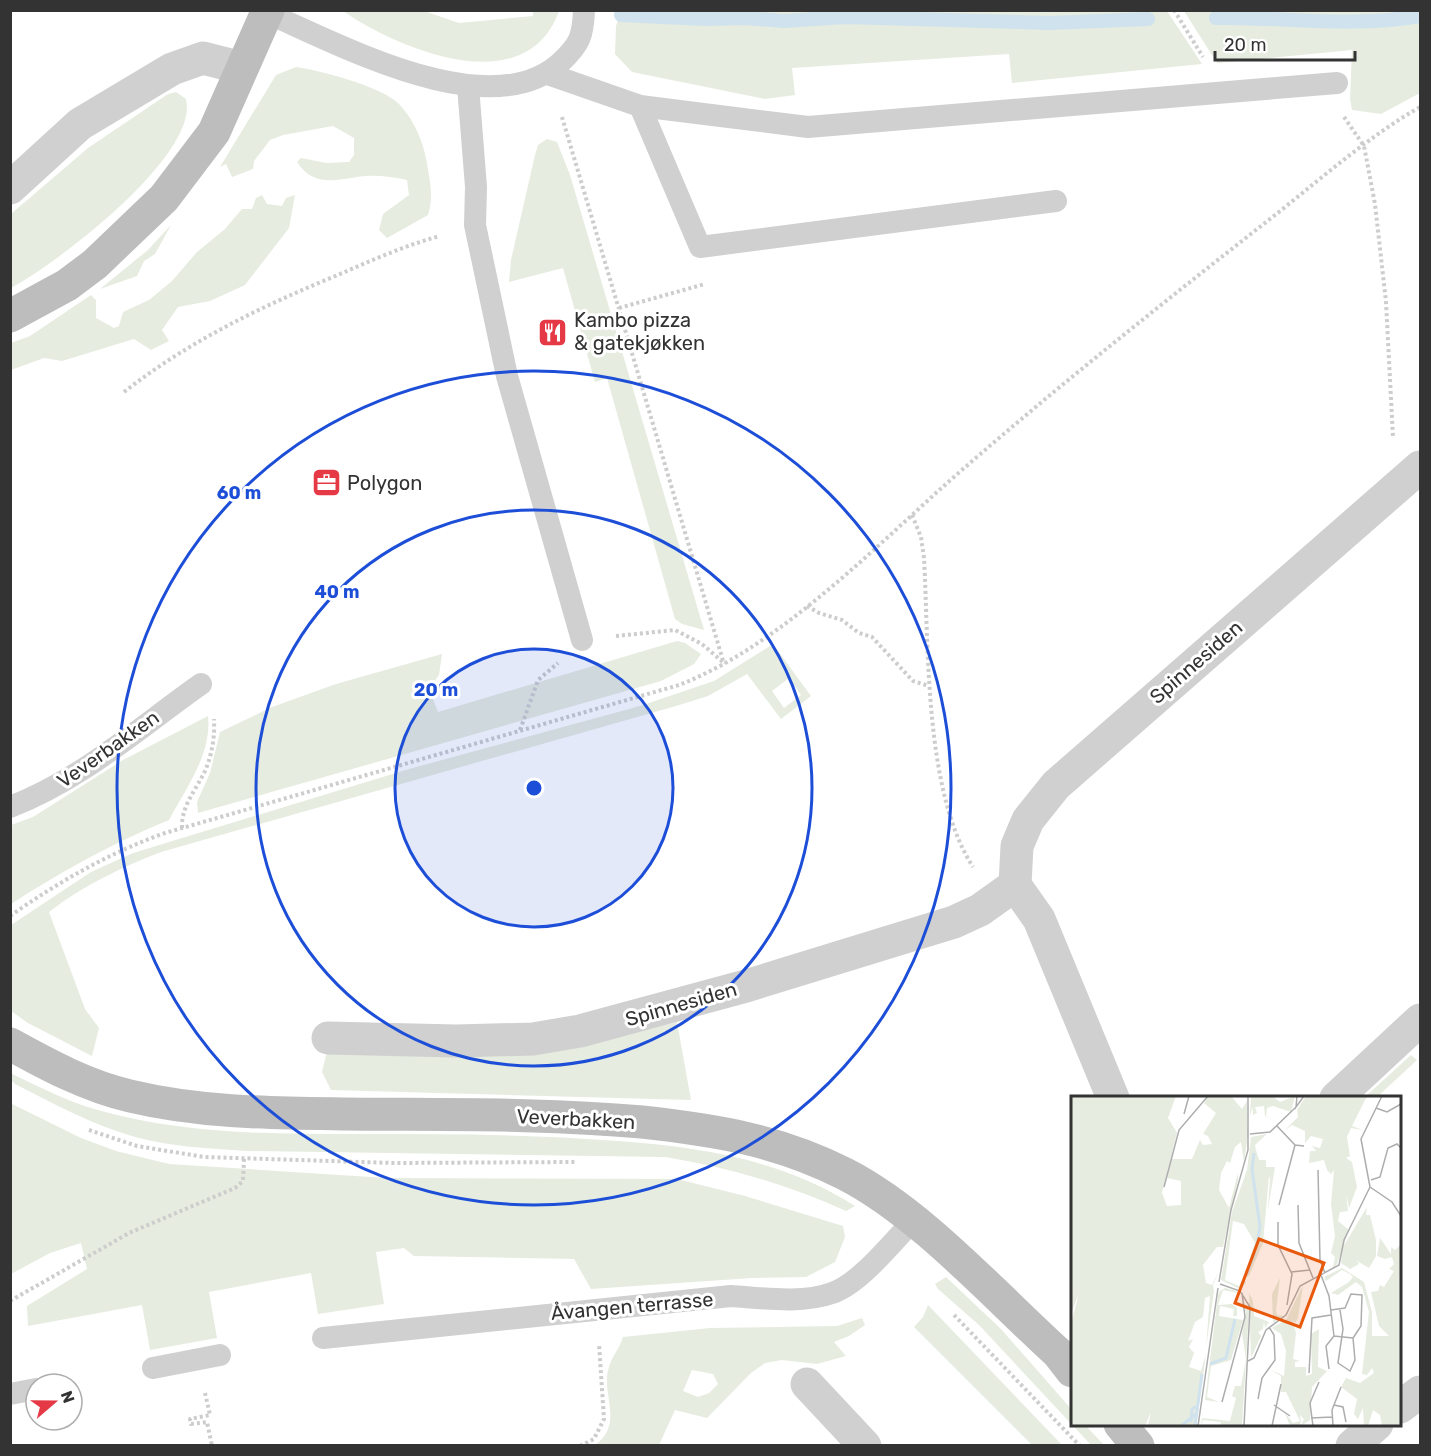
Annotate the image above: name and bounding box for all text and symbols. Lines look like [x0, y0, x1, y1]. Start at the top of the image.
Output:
scale bar [1215, 24, 1354, 62]
text: 20 m [1224, 34, 1266, 56]
place label: Kambo pizza & gatekjøkken [574, 308, 705, 355]
restaurant icon: Kambo pizza & gatekjøkken [537, 316, 569, 348]
office icon: Polygon [310, 467, 342, 499]
place label: Polygon [347, 471, 422, 495]
text: 60 m [217, 482, 261, 504]
text: 40 m [315, 581, 359, 603]
street label: Spinnesiden [1145, 615, 1247, 709]
text: 20 m [414, 679, 458, 701]
street label: Veverbakken [52, 705, 164, 793]
centre of rings [524, 778, 544, 798]
street label: Spinnesiden [622, 977, 740, 1031]
inset map [1071, 1096, 1401, 1426]
street label: Veverbakken [516, 1104, 636, 1134]
street label: Åvangen terrasse [550, 1287, 714, 1325]
north arrow [24, 1372, 84, 1432]
text: N [57, 1388, 79, 1406]

